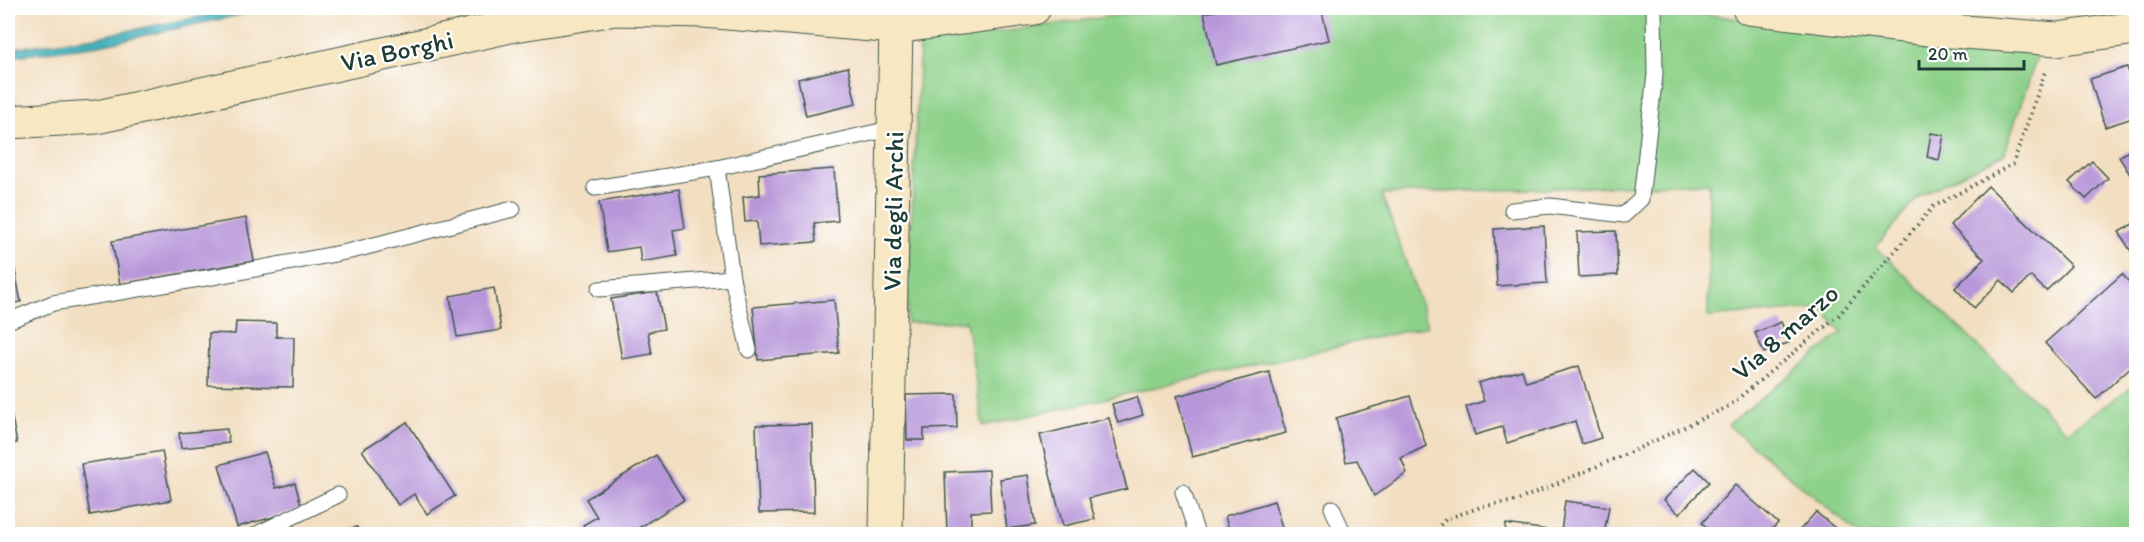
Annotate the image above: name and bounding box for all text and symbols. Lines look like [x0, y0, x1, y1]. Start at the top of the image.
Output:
street label: Via Borghi [338, 23, 456, 79]
scale bar [1919, 33, 2024, 71]
text: 20 m [1928, 43, 1968, 65]
street label: Via degli Archi [876, 131, 910, 291]
street label: Via 8 marzo [1725, 277, 1845, 387]

